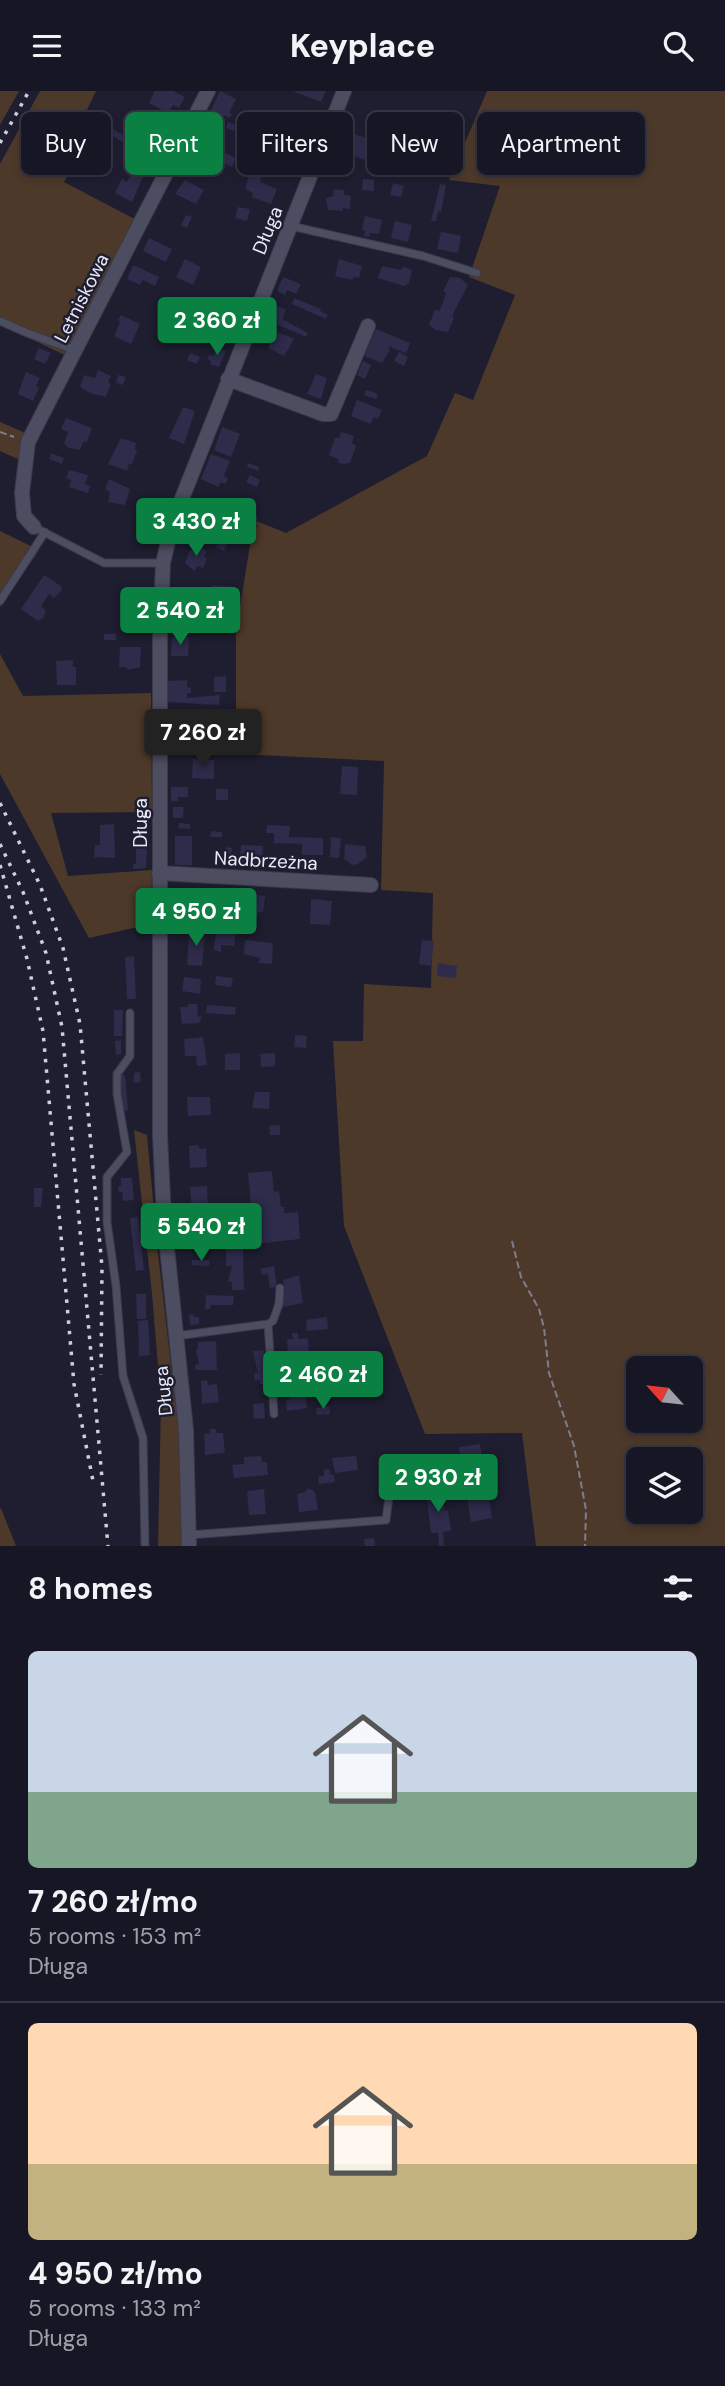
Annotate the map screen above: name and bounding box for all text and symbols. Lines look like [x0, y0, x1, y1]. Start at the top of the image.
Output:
text: Keyplace [290, 25, 435, 67]
icon: menu [28, 27, 66, 65]
icon: search [659, 27, 697, 65]
chip: Buy [21, 112, 111, 175]
chip: Rent [125, 112, 223, 175]
chip: Filters [237, 112, 353, 175]
chip: New [367, 112, 463, 175]
chip: Apartment [477, 112, 645, 175]
street label: Długa [247, 202, 288, 258]
street label: Letniskowa [48, 249, 115, 347]
pin: 2 360 zł [145, 297, 289, 357]
text: 2 360 zł [174, 305, 260, 335]
pin: 3 430 zł [124, 498, 268, 558]
text: 3 430 zł [152, 506, 240, 536]
pin: 2 540 zł [108, 587, 252, 647]
text: 2 540 zł [136, 595, 224, 625]
pin: 7 260 zł [131, 709, 275, 769]
text: 7 260 zł [160, 717, 246, 747]
street label: Długa [128, 798, 153, 848]
street label: Nadbrzeżna [214, 845, 318, 876]
pin: 4 950 zł [124, 889, 268, 948]
text: 4 950 zł [152, 896, 240, 926]
pin: 5 540 zł [129, 1203, 273, 1263]
text: 5 540 zł [157, 1211, 245, 1241]
pin: 2 460 zł [251, 1351, 395, 1411]
north arrow [626, 1356, 704, 1433]
map controls [626, 1356, 703, 1524]
text: 2 460 zł [279, 1359, 367, 1389]
street label: Długa [148, 1365, 179, 1417]
button: layers [626, 1447, 703, 1524]
pin: 2 930 zł [366, 1455, 510, 1514]
text: 2 930 zł [395, 1462, 481, 1492]
text: 8 homes [28, 1569, 153, 1608]
icon: filters [659, 1569, 697, 1607]
icon: home [300, 1696, 426, 1822]
text: 7 260 zł/mo [28, 1882, 198, 1921]
text: 5 rooms · 153 m² [28, 1921, 201, 1951]
text: Długa [28, 1951, 88, 1981]
icon: home [300, 2068, 426, 2194]
text: 4 950 zł/mo [28, 2254, 203, 2293]
text: 5 rooms · 133 m² [28, 2293, 201, 2323]
text: Długa [28, 2323, 88, 2353]

